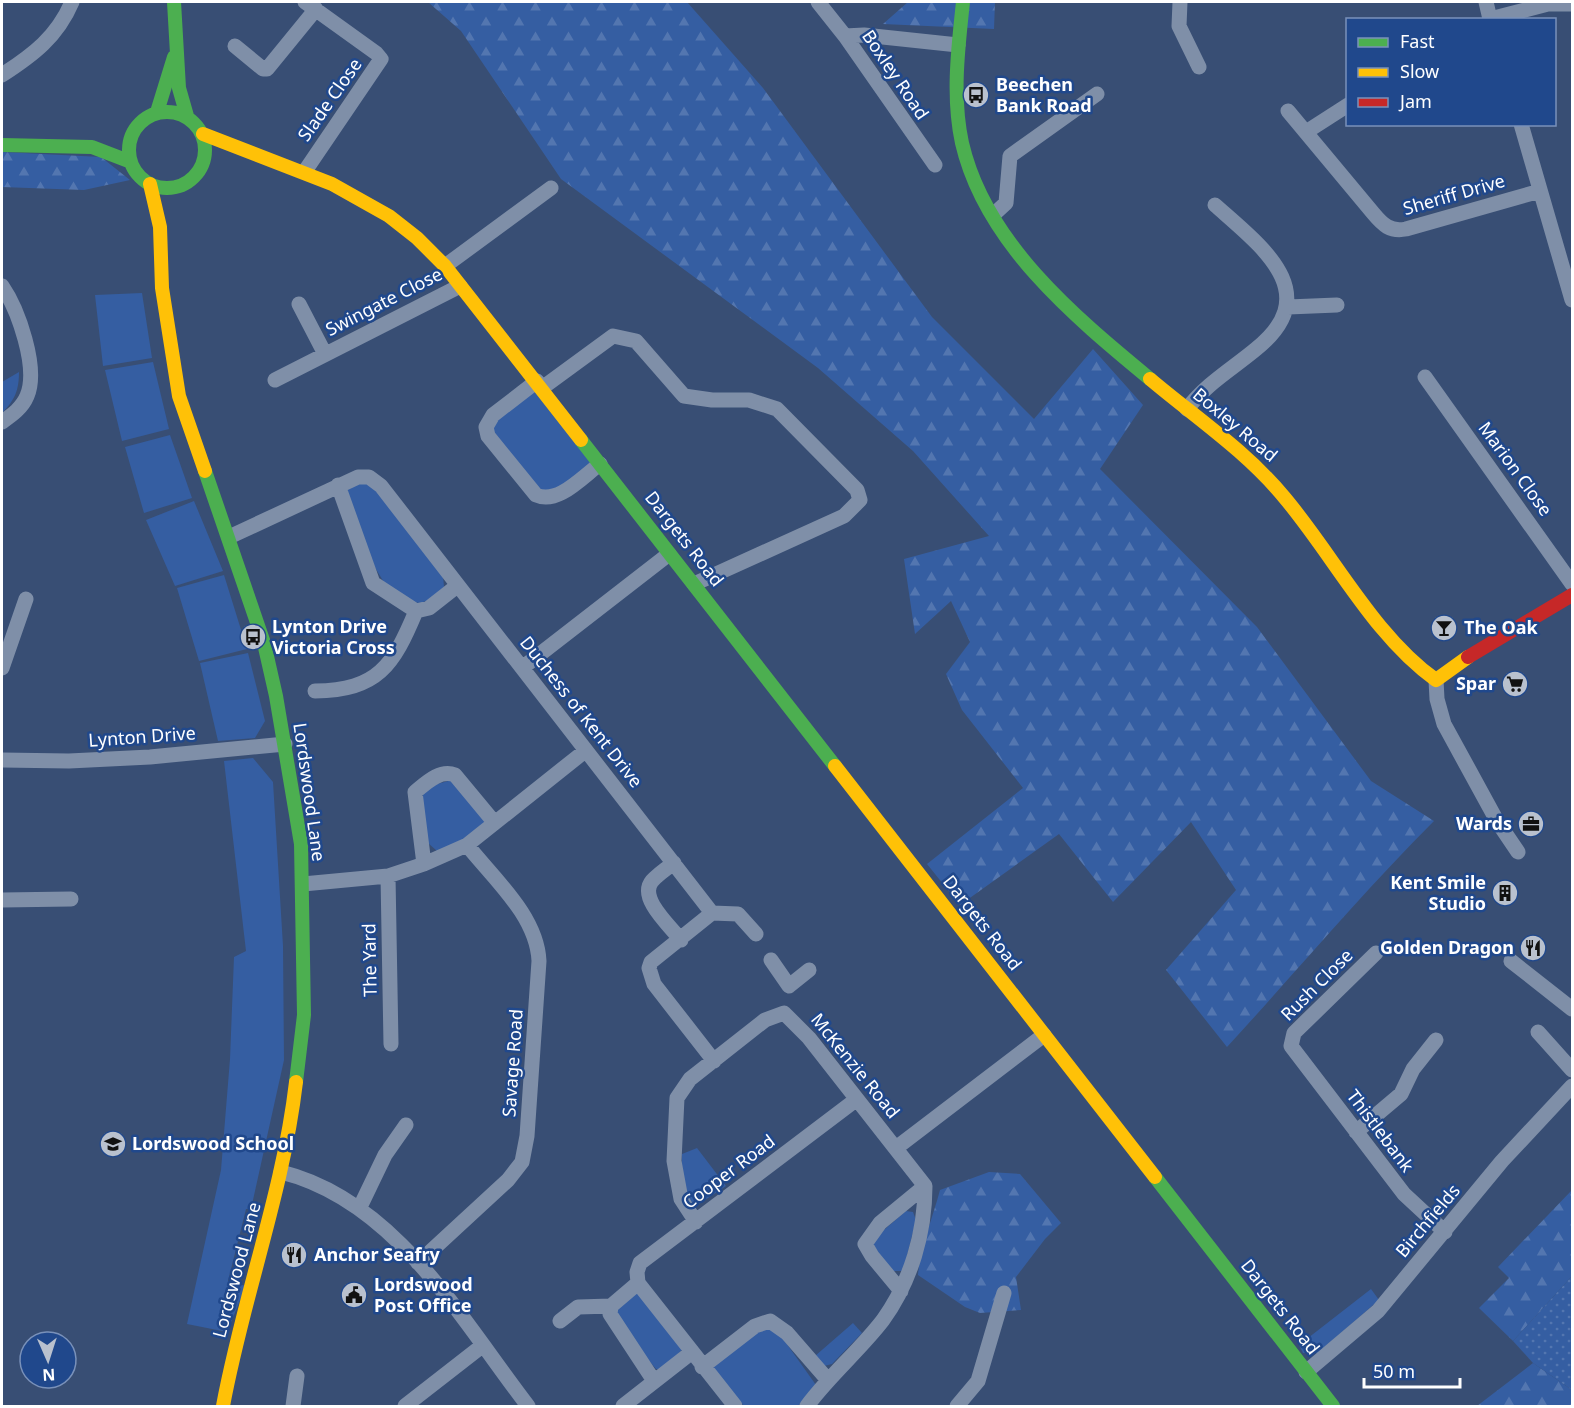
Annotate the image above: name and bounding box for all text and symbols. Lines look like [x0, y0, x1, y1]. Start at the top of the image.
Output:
legend [1346, 18, 1556, 126]
street label: Boxley Road [857, 25, 935, 124]
text: Fast [1400, 29, 1435, 53]
street label: Slade Close [292, 53, 367, 146]
text: Slow [1400, 59, 1439, 83]
place label: Beechen Bank Road [996, 72, 1092, 117]
bus stop icon: Beechen Bank Road [961, 80, 991, 110]
text: Jam [1398, 89, 1432, 113]
street label: Sheriff Drive [1400, 168, 1507, 220]
street label: Swingate Close [321, 261, 446, 341]
street label: Boxley Road [1188, 382, 1283, 467]
street label: Marion Close [1474, 417, 1558, 520]
street label: Dargets Road [640, 486, 730, 591]
bar icon: The Oak [1429, 613, 1459, 643]
place label: Lynton Drive Victoria Cross [272, 614, 395, 659]
place label: The Oak [1464, 615, 1539, 639]
bus stop icon: Lynton Drive Victoria Cross [238, 622, 268, 652]
street label: Duchess of Kent Drive [515, 631, 648, 792]
supermarket icon: Spar [1500, 669, 1530, 699]
place label: Spar [1456, 671, 1496, 695]
street label: Lynton Drive [87, 720, 196, 752]
street label: Lordswood Lane [288, 721, 332, 863]
office icon: Wards [1516, 809, 1546, 839]
place label: Wards [1456, 811, 1512, 835]
street label: Dargets Road [938, 870, 1028, 975]
place label: Kent Smile Studio [1390, 870, 1486, 915]
building icon: Kent Smile Studio [1490, 878, 1520, 908]
street label: The Yard [356, 923, 382, 997]
restaurant icon: Golden Dragon [1518, 933, 1548, 963]
place label: Golden Dragon [1380, 935, 1514, 959]
street label: Rush Close [1275, 943, 1357, 1025]
street label: Savage Road [496, 1008, 528, 1118]
street label: McKenzie Road [806, 1008, 906, 1123]
street label: Thistlebank [1342, 1084, 1420, 1177]
school or university icon: Lordswood School [98, 1129, 128, 1159]
street label: Cooper Road [677, 1129, 779, 1214]
place label: Lordswood School [132, 1131, 294, 1155]
street label: Birchfields [1390, 1179, 1465, 1262]
street label: Lordswood Lane [206, 1199, 266, 1340]
restaurant icon: Anchor Seafry [279, 1240, 309, 1270]
place label: Anchor Seafry [314, 1242, 441, 1266]
street label: Dargets Road [1236, 1254, 1326, 1359]
place label: Lordswood Post Office [374, 1272, 473, 1317]
public building icon: Lordswood Post Office [339, 1280, 369, 1310]
north arrow [18, 1330, 78, 1390]
scale bar [1364, 1351, 1460, 1389]
text: 50 m [1373, 1359, 1415, 1383]
text: N [42, 1364, 56, 1386]

